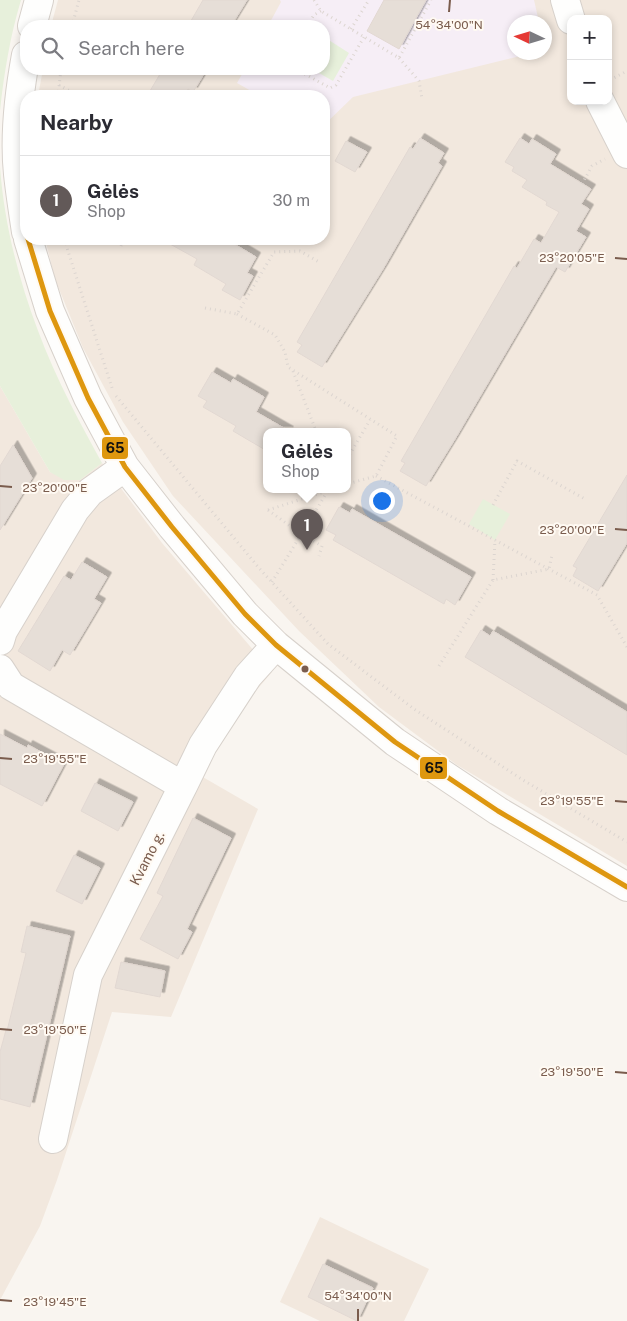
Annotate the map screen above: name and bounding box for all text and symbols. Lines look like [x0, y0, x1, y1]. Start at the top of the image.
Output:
north arrow [507, 15, 552, 60]
map controls [567, 15, 612, 105]
button: + [567, 15, 612, 60]
text: 54°34'00"N [415, 18, 483, 32]
search box [20, 20, 330, 75]
icon: search [38, 34, 66, 62]
text: Search here [78, 37, 185, 59]
button: − [567, 60, 612, 105]
text: Nearby [40, 110, 113, 135]
text: Gėlės [87, 180, 139, 202]
text: 1 [53, 191, 59, 210]
text: 30 m [273, 191, 310, 210]
text: Shop [87, 202, 126, 221]
text: 23°20'05"E [539, 251, 605, 265]
popup [263, 428, 351, 493]
line badge: 65 [101, 436, 129, 460]
text: 65 [106, 440, 124, 456]
text: Gėlės [281, 440, 333, 462]
text: Shop [281, 462, 320, 481]
text: 23°20'00"E [23, 481, 87, 495]
your location [369, 488, 395, 514]
pin: 1 [291, 509, 323, 550]
text: 23°20'00"E [540, 523, 604, 537]
unlabelled marker [300, 664, 310, 674]
text: 23°19'55"E [23, 752, 87, 766]
line badge: 65 [419, 756, 448, 780]
text: 65 [425, 760, 443, 776]
text: 23°19'55"E [540, 794, 604, 808]
street label: Kvamo g. [127, 828, 167, 888]
text: 23°19'50"E [23, 1023, 87, 1037]
text: 23°19'50"E [540, 1065, 604, 1079]
text: 54°34'00"N [324, 1289, 392, 1303]
text: 23°19'45"E [23, 1295, 87, 1309]

